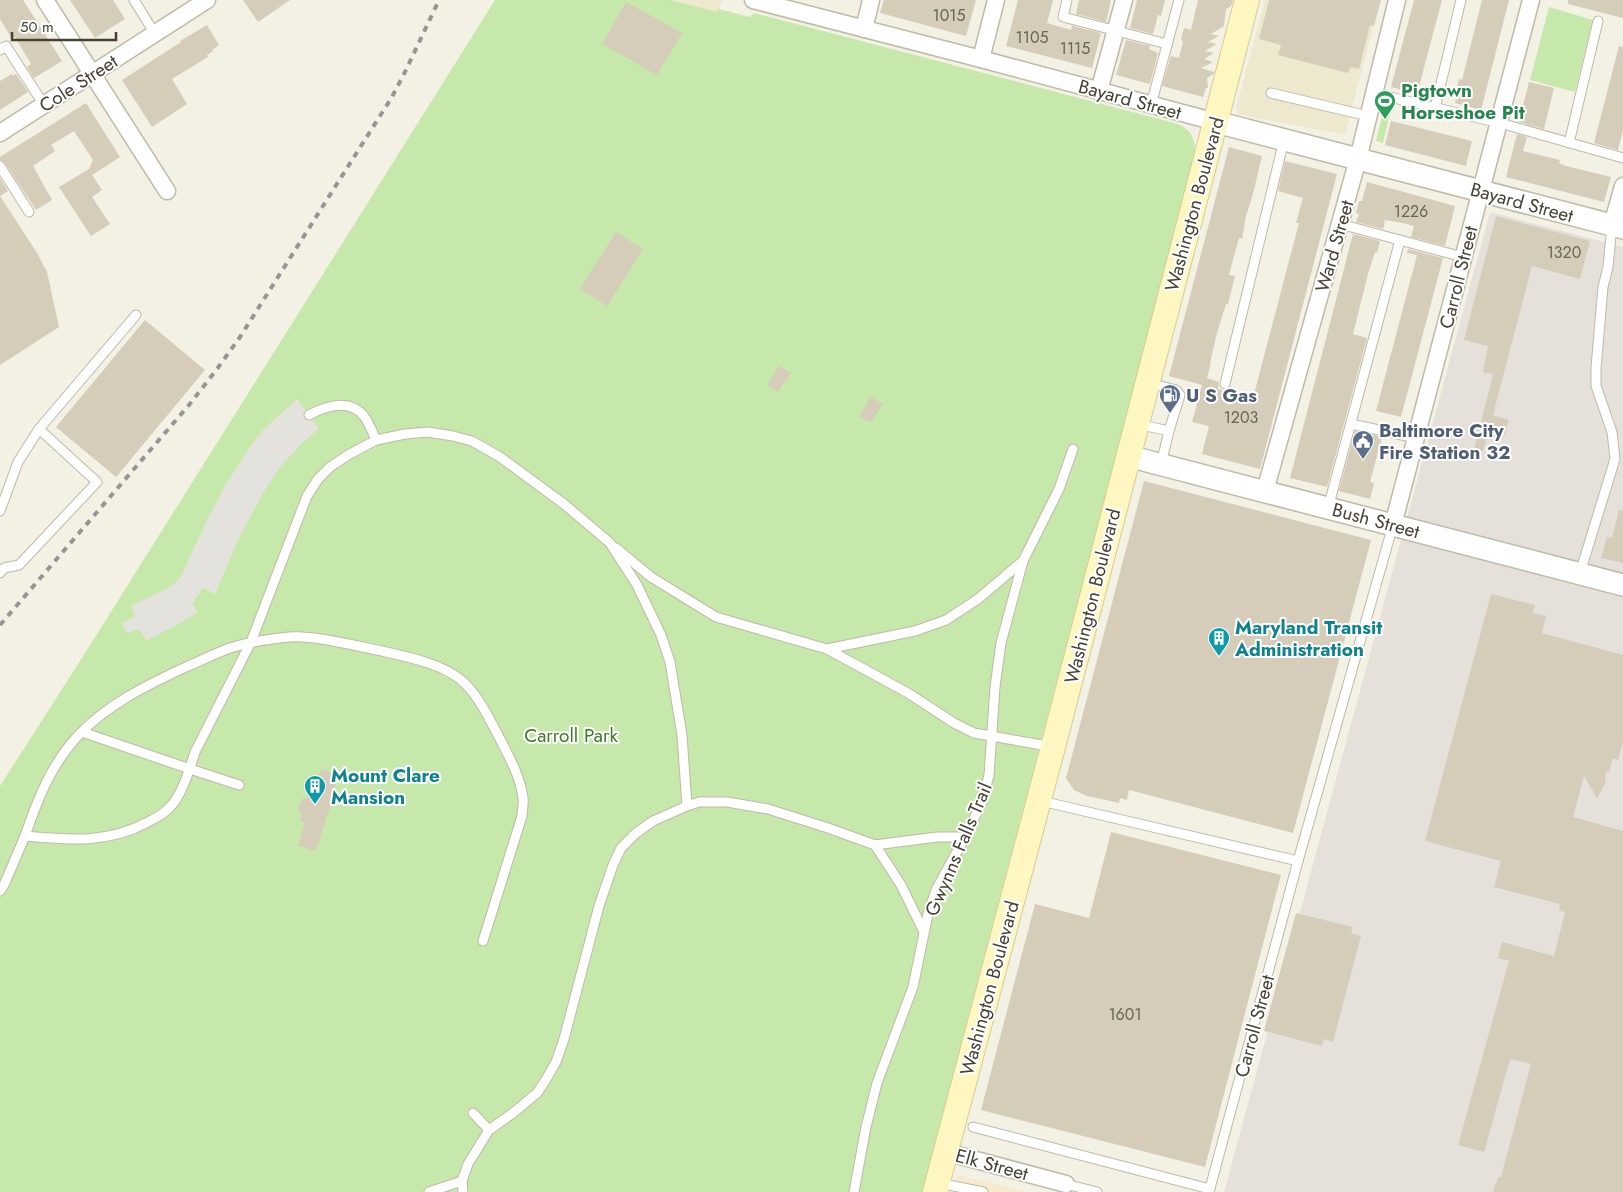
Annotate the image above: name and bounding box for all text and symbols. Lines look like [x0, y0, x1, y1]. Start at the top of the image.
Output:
house number: 1015 [932, 4, 966, 27]
scale bar [12, 10, 116, 42]
text: 50 m [20, 16, 54, 38]
house number: 1105 [1015, 26, 1049, 49]
house number: 1115 [1060, 37, 1090, 60]
street label: Cole Street [34, 48, 123, 119]
street label: Bayard Street [1075, 73, 1185, 126]
place label: Pigtown Horseshoe Pit [1401, 77, 1525, 126]
sports icon: Pigtown Horseshoe Pit [1373, 89, 1397, 120]
street label: Washington Boulevard [1158, 114, 1231, 294]
street label: Bayard Street [1467, 176, 1577, 229]
street label: Ward Street [1308, 197, 1361, 295]
house number: 1226 [1394, 200, 1428, 223]
street label: Carroll Street [1433, 222, 1484, 331]
house number: 1320 [1547, 241, 1581, 264]
place label: U S Gas [1186, 382, 1257, 409]
fuel station icon: U S Gas [1158, 383, 1182, 414]
house number: 1203 [1224, 406, 1259, 429]
place label: Baltimore City Fire Station 32 [1379, 417, 1510, 466]
public building icon: Baltimore City Fire Station 32 [1351, 429, 1375, 460]
street label: Bush Street [1329, 496, 1423, 545]
street label: Washington Boulevard [1058, 506, 1127, 687]
place label: Maryland Transit Administration [1234, 614, 1382, 663]
building icon: Maryland Transit Administration [1207, 626, 1231, 657]
park label: Carroll Park [524, 722, 618, 749]
place label: Mount Clare Mansion [331, 762, 440, 811]
building icon: Mount Clare Mansion [303, 774, 327, 805]
street label: Gwynns Falls Trail [918, 778, 999, 920]
street label: Washington Boulevard [953, 898, 1026, 1078]
street label: Carroll Street [1228, 971, 1281, 1080]
house number: 1601 [1108, 1003, 1142, 1026]
street label: Elk Street [953, 1142, 1032, 1187]

